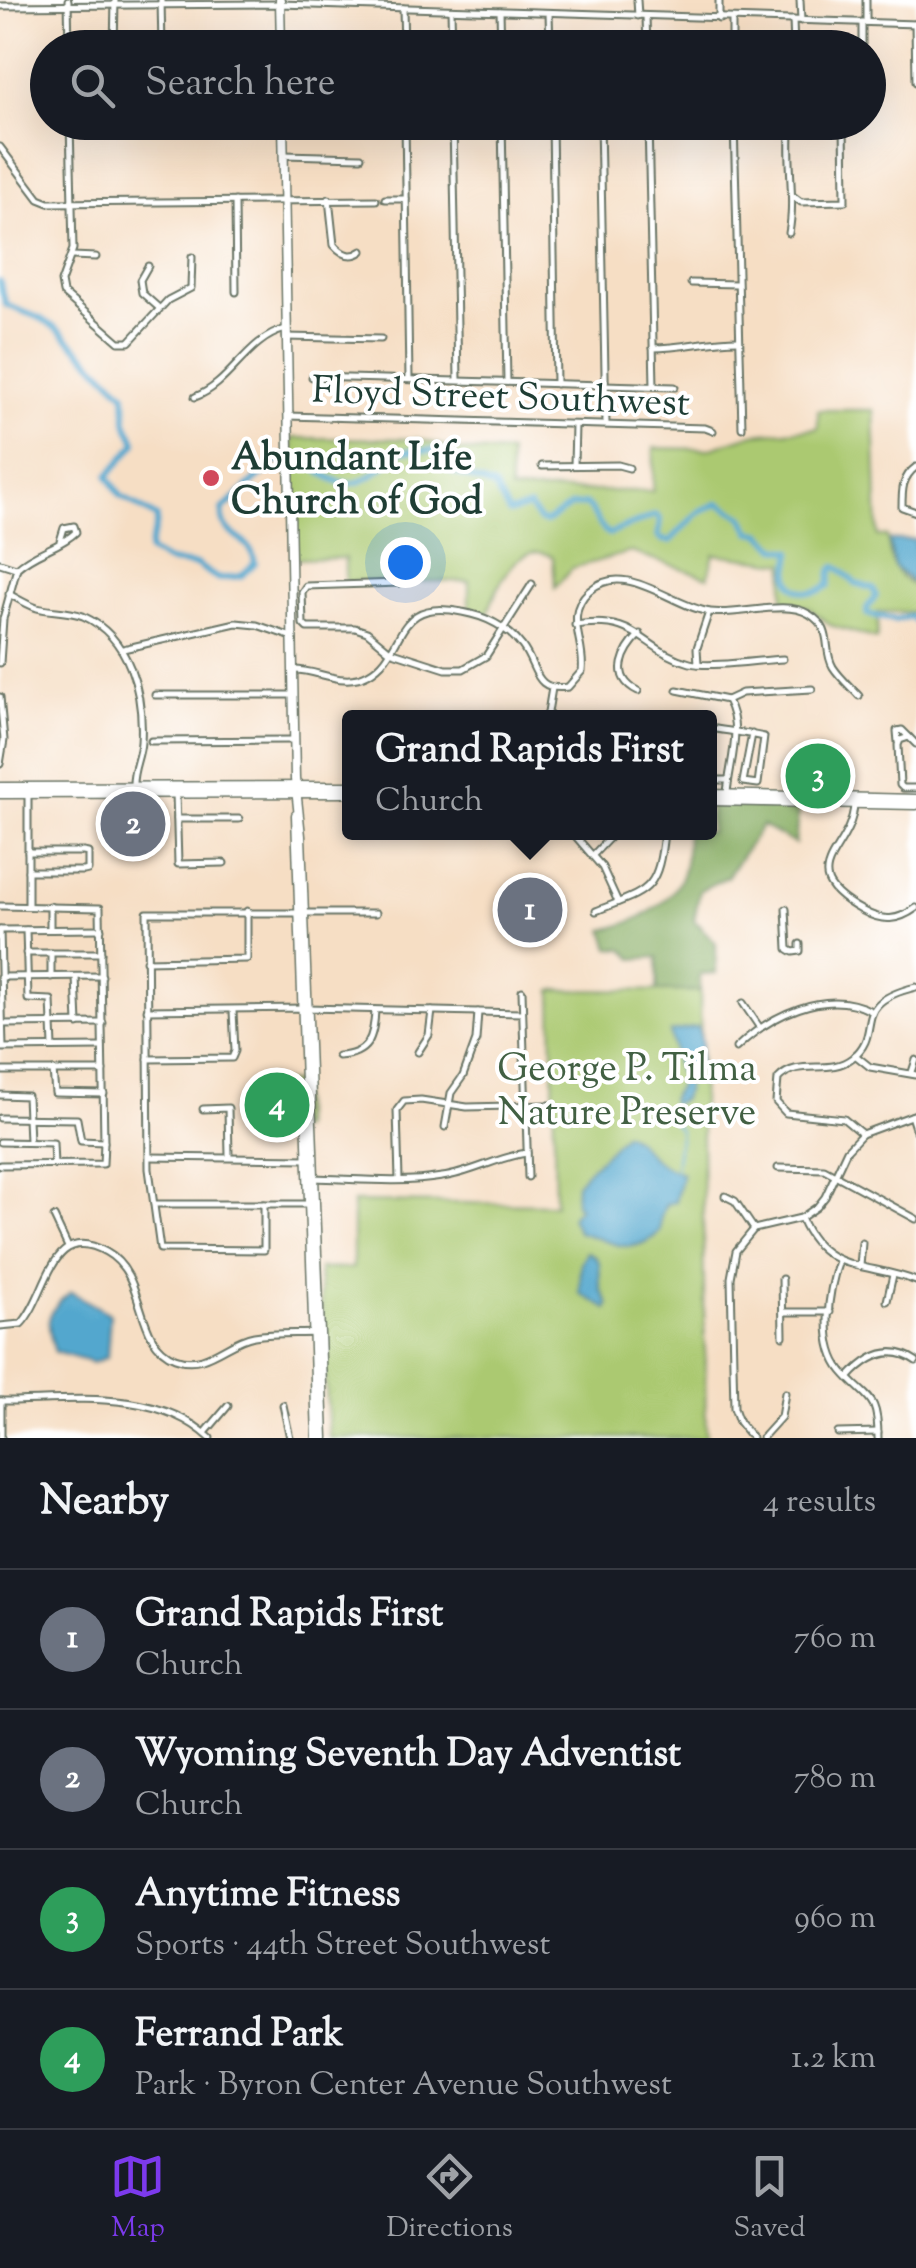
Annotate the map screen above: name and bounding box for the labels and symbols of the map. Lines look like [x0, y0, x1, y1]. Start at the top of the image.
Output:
street label: Floyd Street Southwest [311, 365, 691, 433]
place label: Abundant Life Church of God [231, 433, 483, 531]
marker: Abundant Life Church of God [200, 467, 222, 489]
your location [380, 537, 431, 588]
pin: 3 [786, 738, 850, 814]
pin: 2 [100, 786, 166, 862]
pin: 1 [498, 872, 562, 948]
park label: George P. Tilma Nature Preserve [497, 1044, 757, 1142]
pin: 4 [244, 1068, 310, 1142]

